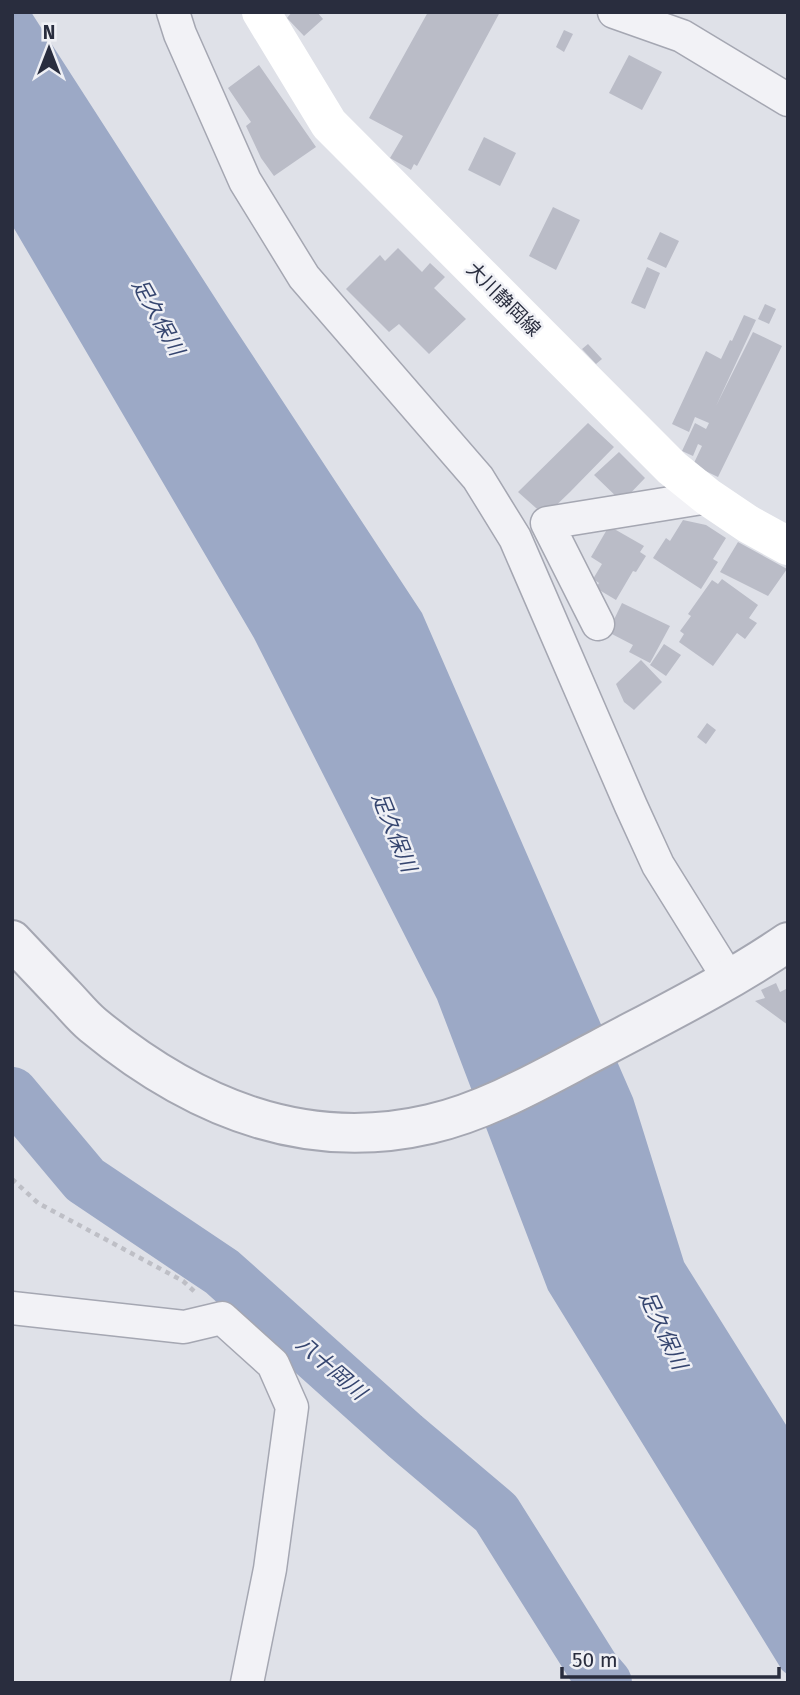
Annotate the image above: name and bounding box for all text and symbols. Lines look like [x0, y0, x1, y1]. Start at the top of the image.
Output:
north arrow [14, 14, 84, 84]
text: N [43, 21, 55, 44]
street label: 大川静岡線 [462, 258, 545, 341]
water label: 足久保川 [126, 274, 191, 362]
water label: 足久保川 [366, 788, 423, 878]
water label: 足久保川 [633, 1286, 693, 1375]
water label: 八十岡川 [291, 1331, 373, 1407]
scale bar [562, 1636, 779, 1680]
text: 50 m [572, 1647, 618, 1673]

